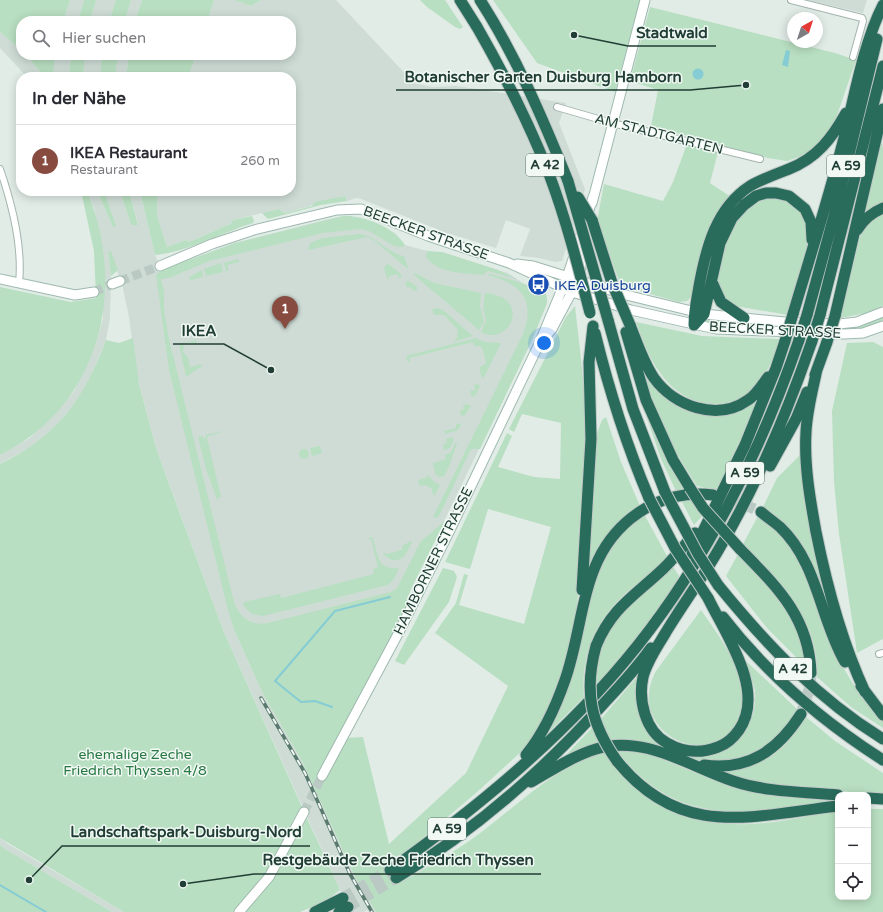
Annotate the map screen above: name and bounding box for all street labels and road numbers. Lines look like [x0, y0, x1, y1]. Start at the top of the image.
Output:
street label: AM STADTGARTEN [593, 110, 725, 158]
road number: A 42 [526, 154, 564, 176]
road number: A 59 [827, 155, 865, 177]
street label: BEECKER STRASSE [361, 202, 491, 264]
street label: BEECKER STRASSE [708, 318, 842, 342]
road number: A 59 [726, 462, 764, 484]
street label: HAMBORNER STRASSE [390, 484, 476, 638]
road number: A 42 [774, 658, 812, 680]
road number: A 59 [428, 818, 466, 840]

